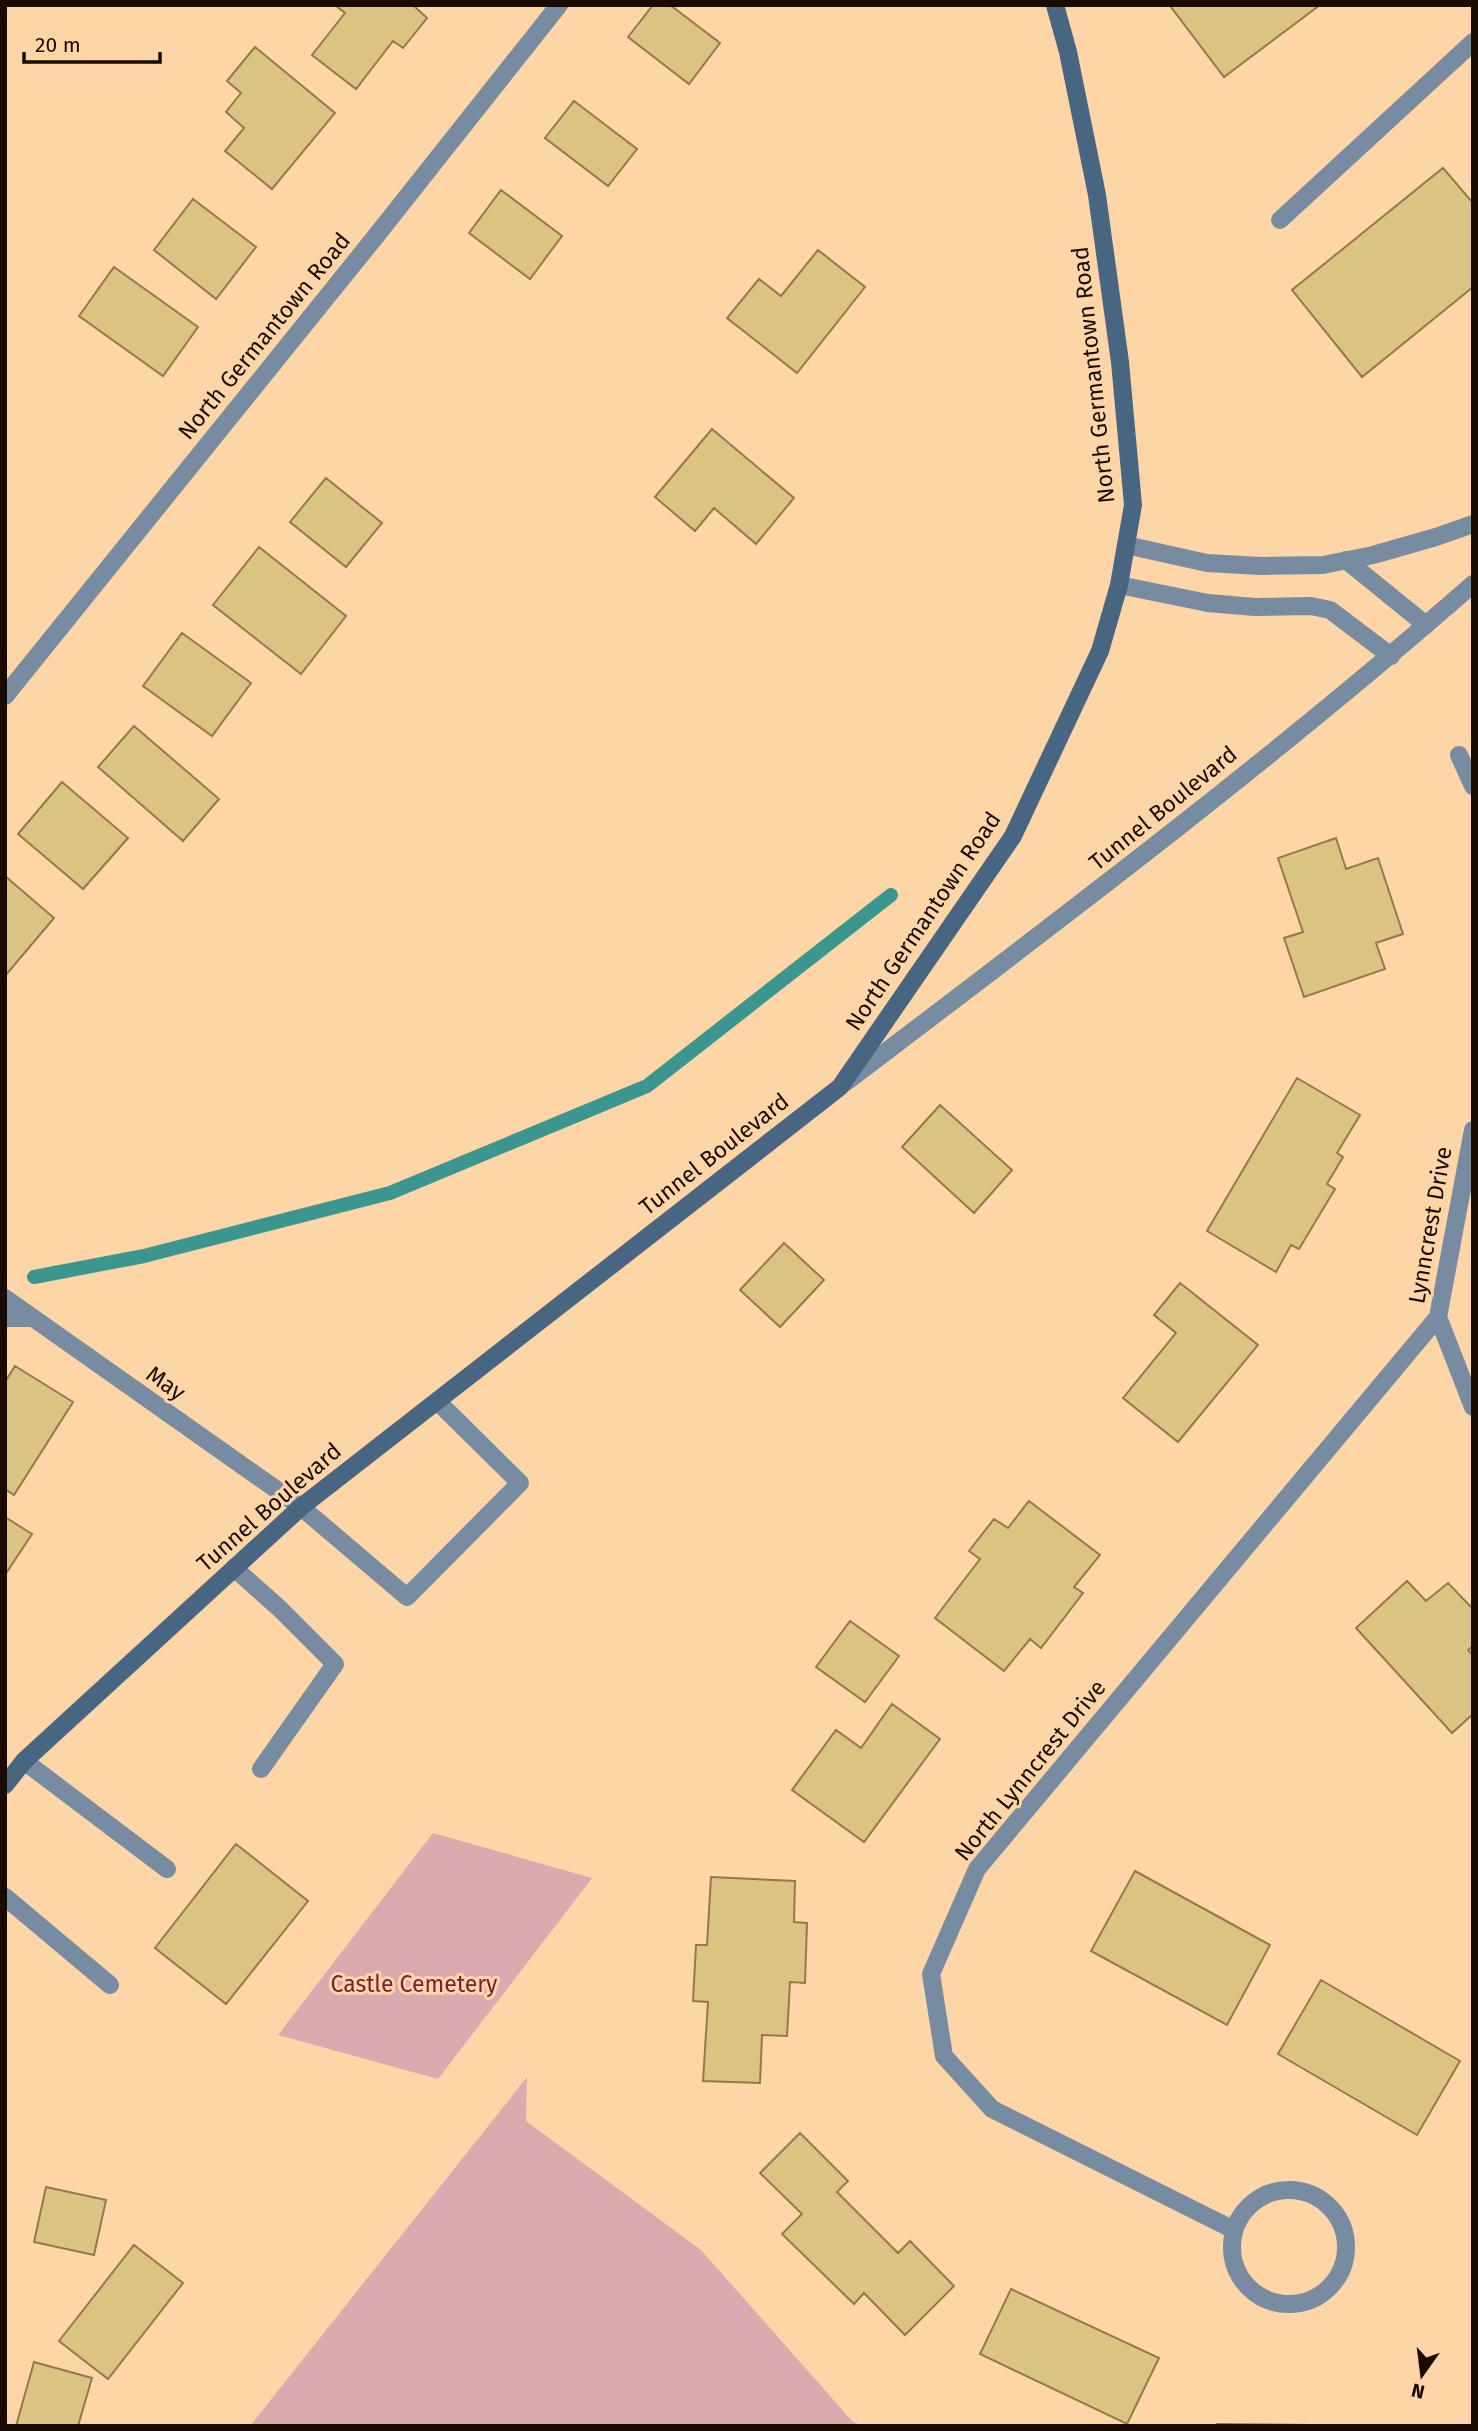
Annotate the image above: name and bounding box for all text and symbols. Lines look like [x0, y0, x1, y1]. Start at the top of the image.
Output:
scale bar [24, 21, 161, 65]
text: 20 m [35, 32, 81, 58]
street label: North Germantown Road [172, 227, 356, 445]
street label: North Germantown Road [1066, 245, 1120, 505]
street label: Tunnel Boulevard [1083, 740, 1243, 876]
street label: North Germantown Road [839, 806, 1007, 1036]
street label: Tunnel Boulevard [634, 1087, 794, 1221]
street label: Lynncrest Drive [1402, 1144, 1458, 1306]
street label: May [141, 1360, 192, 1407]
street label: Tunnel Boulevard [191, 1437, 347, 1577]
street label: North Lynncrest Drive [948, 1674, 1112, 1866]
park label: Castle Cemetery [331, 1970, 498, 1998]
north arrow [1387, 2340, 1457, 2410]
text: N [1409, 2378, 1427, 2404]

